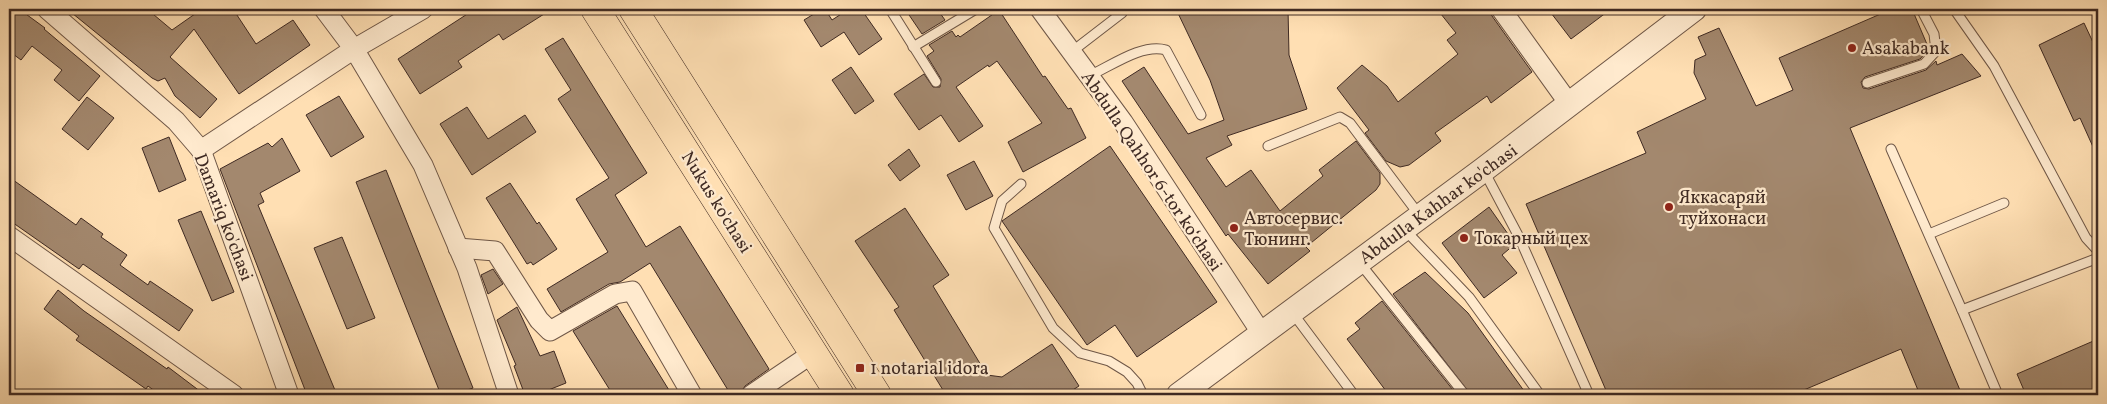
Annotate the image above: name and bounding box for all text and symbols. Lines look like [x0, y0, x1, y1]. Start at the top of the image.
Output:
place label: Asakabank [1862, 37, 1950, 62]
marker: Asakabank [1846, 42, 1858, 54]
street label: Abdulla Qahhor 6-tor koʻchasi [1074, 67, 1227, 277]
street label: Abdulla Kahhar ko'chasi [1355, 139, 1523, 271]
street label: Nukus ko'chasi [674, 147, 757, 259]
street label: Damariq ko'chasi [187, 150, 258, 285]
place label: Яккасаряй туйхонаси [1679, 186, 1766, 232]
marker: Яккасаряй туйхонаси [1663, 201, 1675, 213]
place label: Автосервис. Тюнинг. [1244, 207, 1343, 253]
marker: Автосервис. Тюнинг. [1228, 222, 1240, 234]
place label: Токарный цех [1474, 227, 1588, 252]
marker: Токарный цех [1458, 232, 1470, 244]
place label: 1 notarial idora [870, 357, 989, 382]
marker: 1 notarial idora [854, 362, 866, 374]

